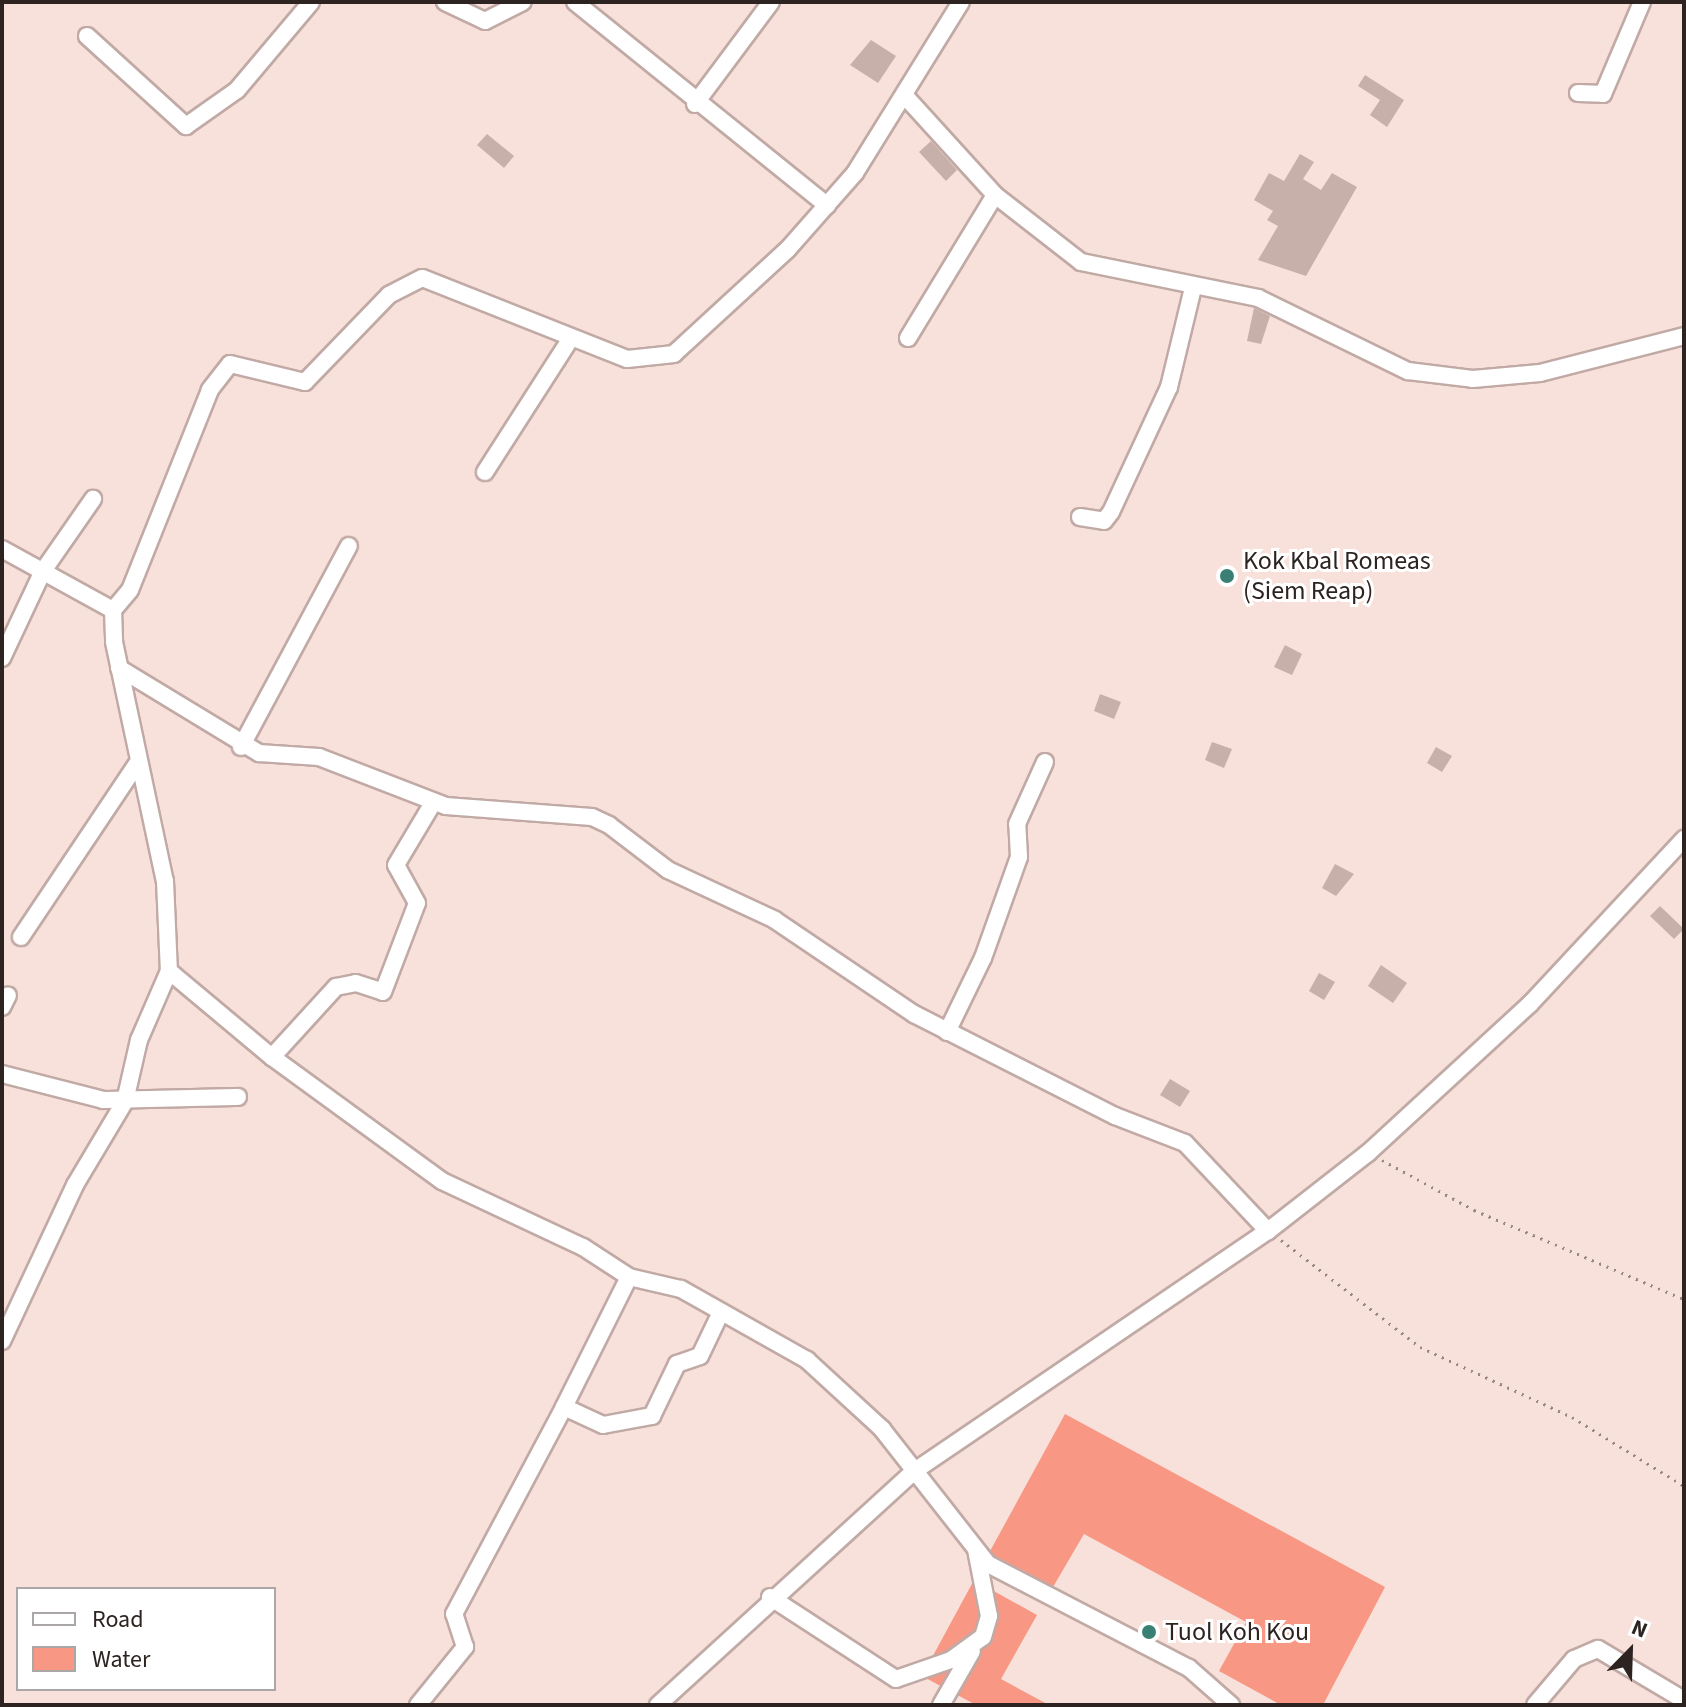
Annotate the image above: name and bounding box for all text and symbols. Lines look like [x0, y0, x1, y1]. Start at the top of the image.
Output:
place label: Kok Kbal Romeas (Siem Reap) [1243, 545, 1431, 606]
marker: Kok Kbal Romeas (Siem Reap) [1218, 567, 1236, 585]
legend [16, 1587, 276, 1691]
text: Road [92, 1602, 144, 1637]
north arrow [1590, 1611, 1670, 1691]
text: N [1626, 1611, 1652, 1646]
place label: Tuol Koh Kou [1165, 1616, 1309, 1648]
marker: Tuol Koh Kou [1140, 1623, 1158, 1641]
text: Water [92, 1642, 150, 1677]

